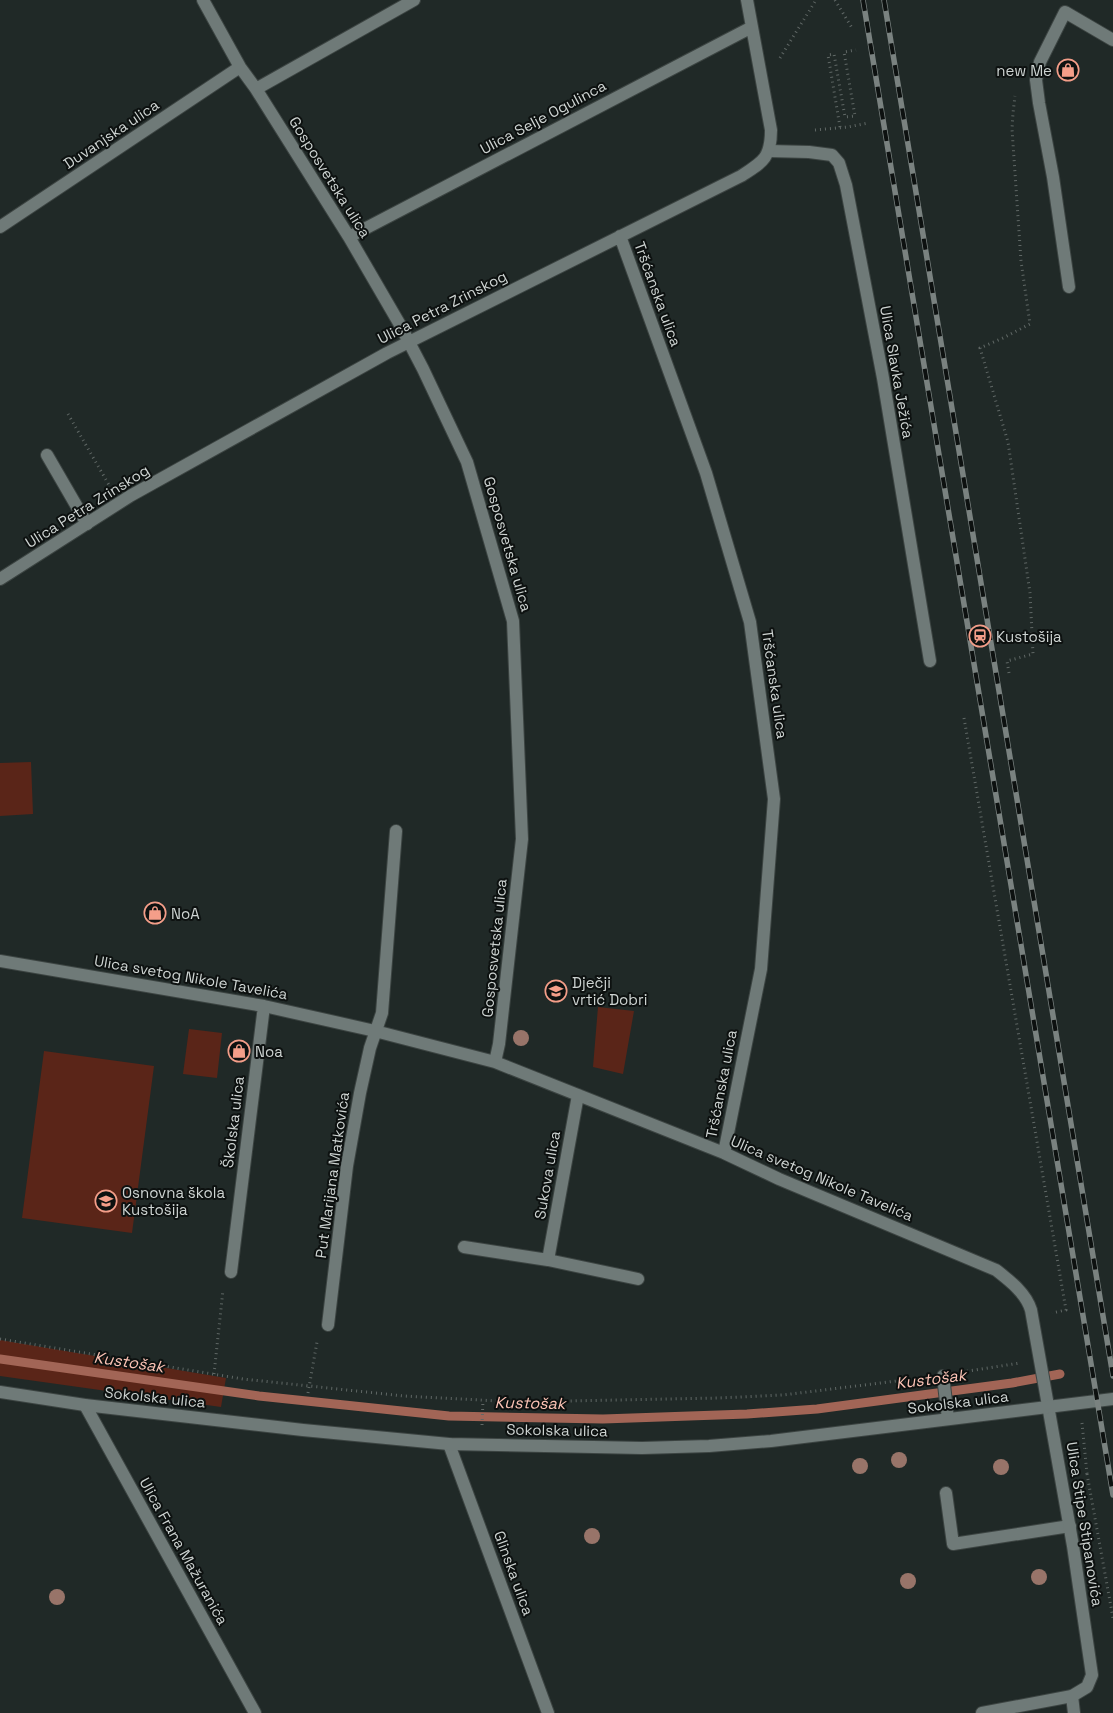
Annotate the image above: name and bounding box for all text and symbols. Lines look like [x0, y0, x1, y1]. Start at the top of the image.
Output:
shop icon: new Me [1056, 58, 1080, 82]
place label: new Me [996, 61, 1052, 80]
street label: Ulica Selje Ogulinca [477, 76, 610, 158]
street label: Duvanjska ulica [60, 95, 163, 173]
street label: Gosposvetska ulica [285, 113, 375, 241]
street label: Tršćanska ulica [630, 239, 686, 349]
street label: Ulica Petra Zrinskog [374, 266, 510, 348]
street label: Ulica Slavka Ježića [876, 304, 918, 440]
street label: Ulica Petra Zrinskog [22, 460, 152, 552]
street label: Gosposvetska ulica [480, 474, 536, 614]
station icon: Kustošija [968, 624, 992, 648]
place label: Kustošija [996, 627, 1062, 646]
street label: Tršćanska ulica [758, 628, 792, 740]
street label: Gosposvetska ulica [477, 877, 511, 1018]
shop icon: NoA [143, 901, 167, 925]
place label: NoA [171, 904, 200, 923]
street label: Ulica svetog Nikole Tavelića [93, 951, 290, 1003]
place label: Dječji vrtić Dobri [572, 973, 647, 1009]
school or university icon: Dječji vrtić Dobri [544, 979, 568, 1003]
street label: Tršćanska ulica [701, 1028, 741, 1140]
shop icon: Noa [227, 1039, 251, 1063]
place label: Noa [255, 1042, 283, 1061]
street label: Školska ulica [218, 1075, 248, 1169]
street label: Put Marijana Matkovića [311, 1090, 353, 1259]
street label: Sukova ulica [530, 1129, 564, 1221]
street label: Ulica svetog Nikole Tavelića [728, 1131, 916, 1225]
place label: Osnovna škola Kustošija [122, 1183, 225, 1219]
school or university icon: Osnovna škola Kustošija [94, 1189, 118, 1213]
water label: Kustošak [92, 1347, 168, 1378]
water label: Kustošak [895, 1364, 970, 1394]
street label: Sokolska ulica [104, 1382, 207, 1412]
street label: Sokolska ulica [906, 1386, 1010, 1418]
water label: Kustošak [494, 1392, 568, 1414]
street label: Sokolska ulica [506, 1420, 608, 1440]
street label: Ulica Stipe Stipanovića [1063, 1440, 1107, 1608]
street label: Ulica Frana Mažuranića [136, 1474, 233, 1628]
street label: Glinska ulica [490, 1528, 538, 1618]

